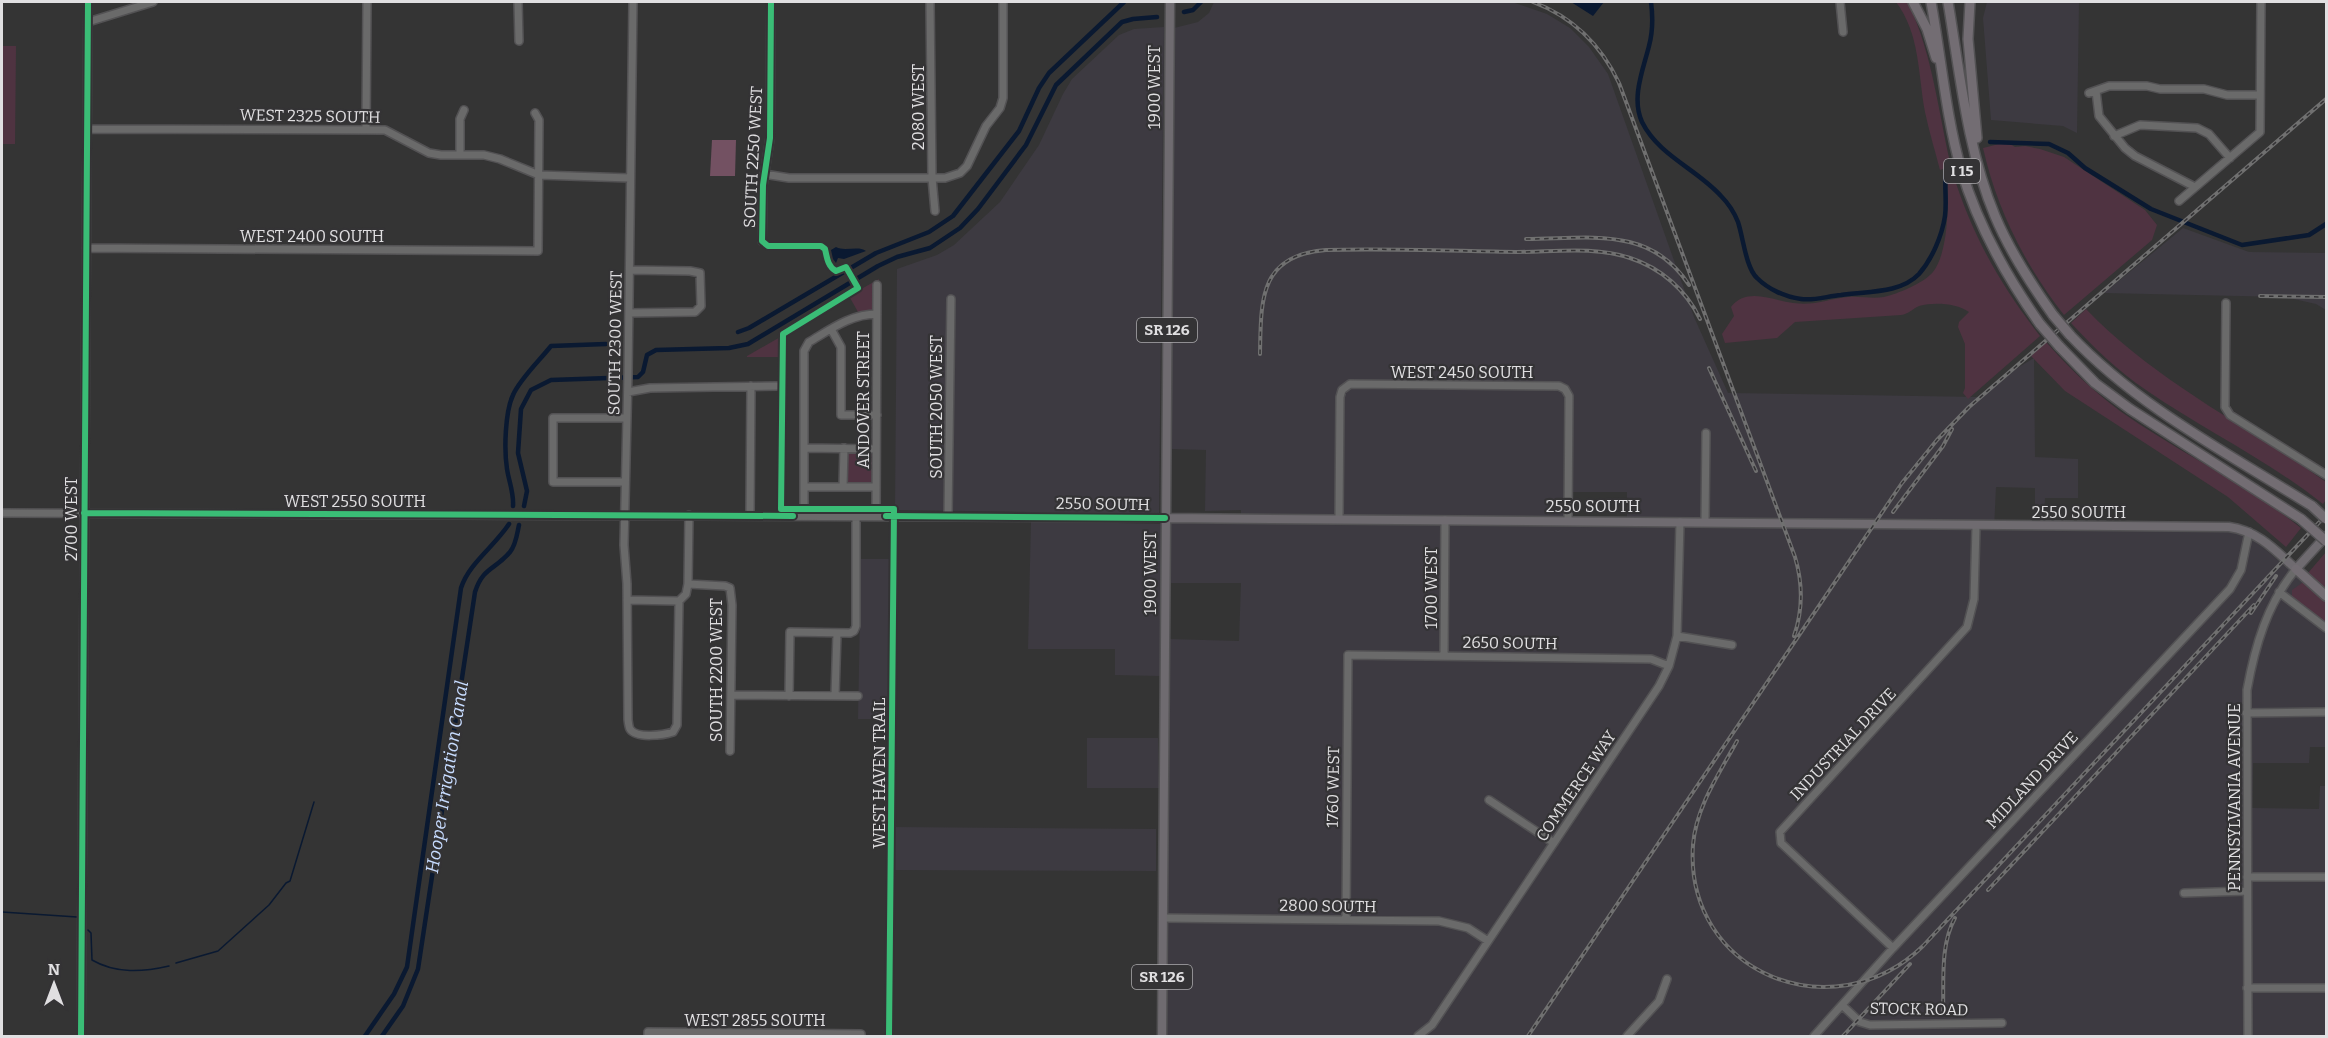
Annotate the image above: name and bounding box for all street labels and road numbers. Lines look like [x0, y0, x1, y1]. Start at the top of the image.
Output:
street label: 1900 WEST [1145, 45, 1164, 129]
street label: 2080 WEST [909, 64, 928, 150]
street label: SOUTH 2250 WEST [740, 86, 766, 228]
street label: WEST 2325 SOUTH [239, 105, 381, 127]
road number: I 15 [1944, 159, 1980, 183]
street label: WEST 2400 SOUTH [240, 227, 384, 246]
street label: SOUTH 2300 WEST [604, 271, 626, 415]
road number: SR 126 [1137, 318, 1197, 342]
street label: ANDOVER STREET [854, 331, 873, 469]
street label: SOUTH 2050 WEST [927, 335, 946, 479]
street label: WEST 2450 SOUTH [1391, 363, 1533, 382]
street label: 2700 WEST [62, 477, 81, 561]
street label: WEST 2550 SOUTH [284, 492, 426, 511]
street label: 2550 SOUTH [1056, 494, 1150, 514]
street label: 2550 SOUTH [1546, 497, 1640, 516]
street label: 2550 SOUTH [2032, 503, 2126, 522]
street label: 1900 WEST [1141, 531, 1160, 615]
street label: 1700 WEST [1422, 547, 1441, 629]
street label: SOUTH 2200 WEST [707, 598, 726, 742]
street label: 2650 SOUTH [1462, 633, 1558, 653]
street label: INDUSTRIAL DRIVE [1786, 684, 1900, 804]
street label: WEST HAVEN TRAIL [870, 697, 889, 848]
street label: PENNSYLVANIA AVENUE [2225, 703, 2244, 891]
street label: COMMERCE WAY [1532, 727, 1620, 845]
street label: MIDLAND DRIVE [1982, 727, 2082, 833]
street label: 1760 WEST [1323, 746, 1343, 828]
street label: 2800 SOUTH [1279, 896, 1377, 916]
road number: SR 126 [1132, 965, 1192, 989]
street label: STOCK ROAD [1869, 999, 1969, 1019]
street label: WEST 2855 SOUTH [684, 1011, 826, 1030]

